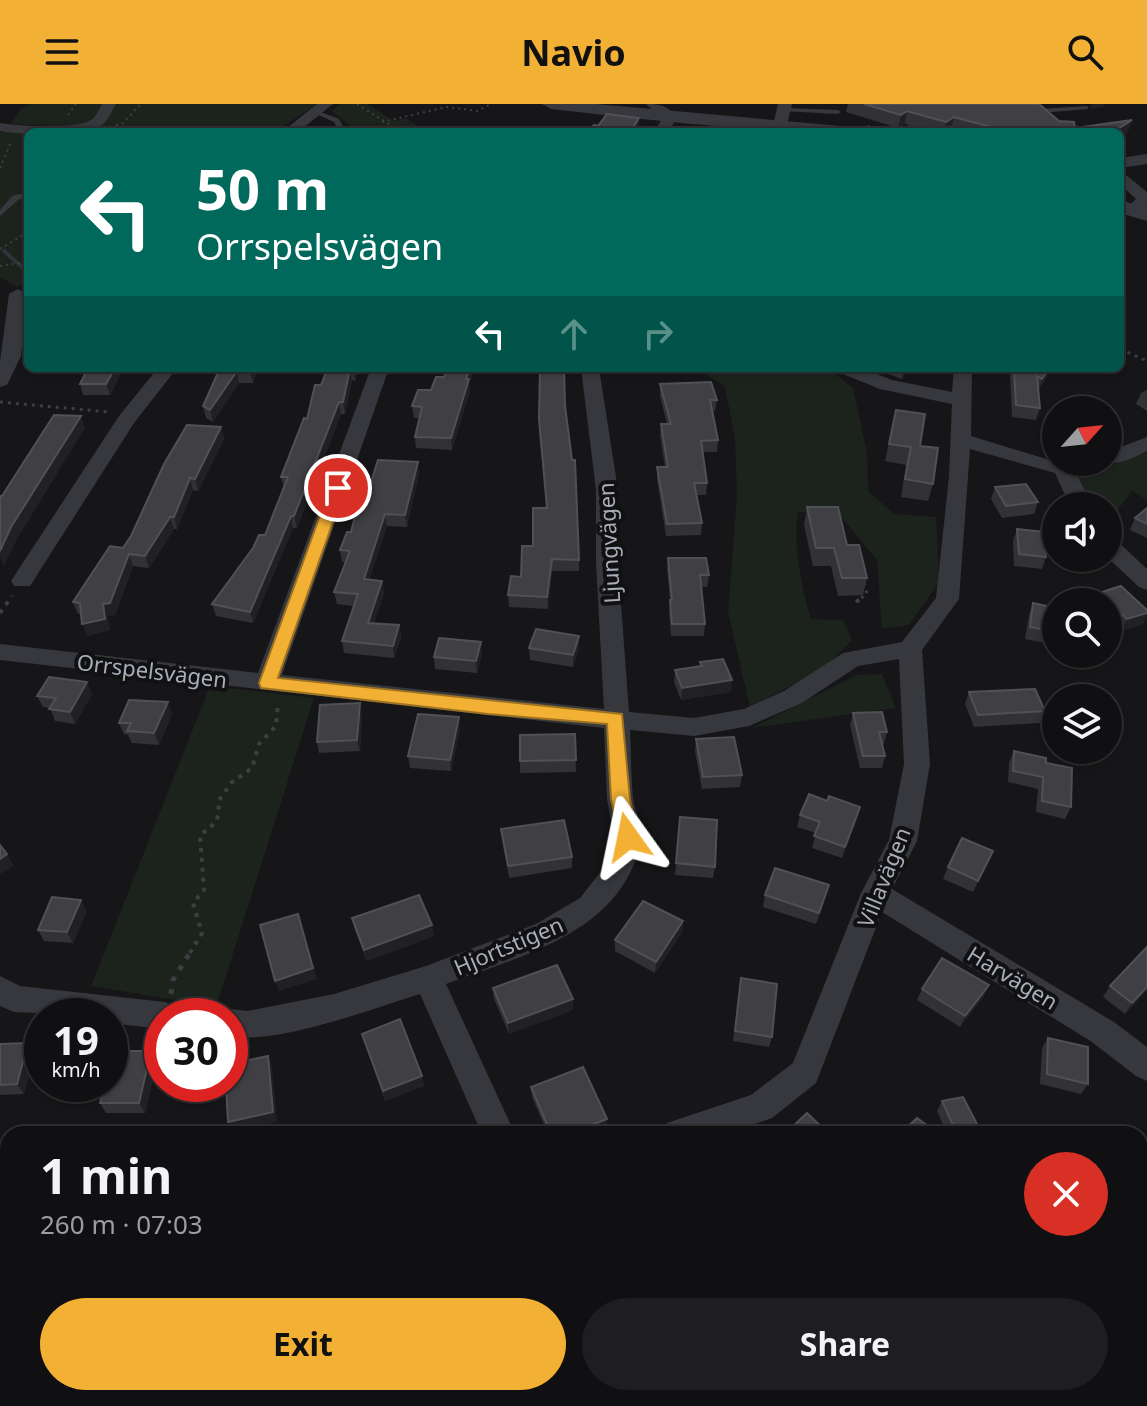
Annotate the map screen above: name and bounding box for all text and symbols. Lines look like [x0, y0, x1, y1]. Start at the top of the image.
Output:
text: Navio [521, 28, 626, 77]
icon: menu [40, 30, 84, 74]
icon: search [1063, 30, 1107, 74]
text: 50 m [196, 150, 329, 226]
icon: left [64, 160, 168, 264]
text: Orrspelsvägen [196, 222, 443, 271]
icon: left [468, 312, 512, 356]
icon: ahead [552, 312, 596, 356]
icon: right [636, 312, 680, 356]
north arrow [1042, 396, 1122, 476]
map controls [1042, 396, 1122, 764]
pin [304, 454, 372, 522]
icon: arrive [316, 466, 360, 510]
street label: Ljungvägen [590, 482, 626, 604]
button: sound [1042, 492, 1122, 572]
button: search [1042, 588, 1122, 668]
street label: Orrspelsvägen [75, 646, 229, 694]
button: layers [1042, 684, 1122, 764]
position arrow [586, 795, 670, 879]
street label: Villavägen [849, 822, 917, 932]
street label: Hjortstigen [449, 909, 567, 981]
street label: Harvägen [962, 938, 1064, 1016]
speed limit sign: 30 [144, 998, 248, 1102]
text: 19 [53, 1012, 99, 1067]
text: km/h [51, 1056, 101, 1083]
text: 1 min [40, 1143, 172, 1208]
button: close [1024, 1152, 1108, 1236]
text: 260 m · 07:03 [40, 1206, 203, 1242]
button: Exit [40, 1298, 566, 1390]
button: Share [582, 1298, 1108, 1390]

